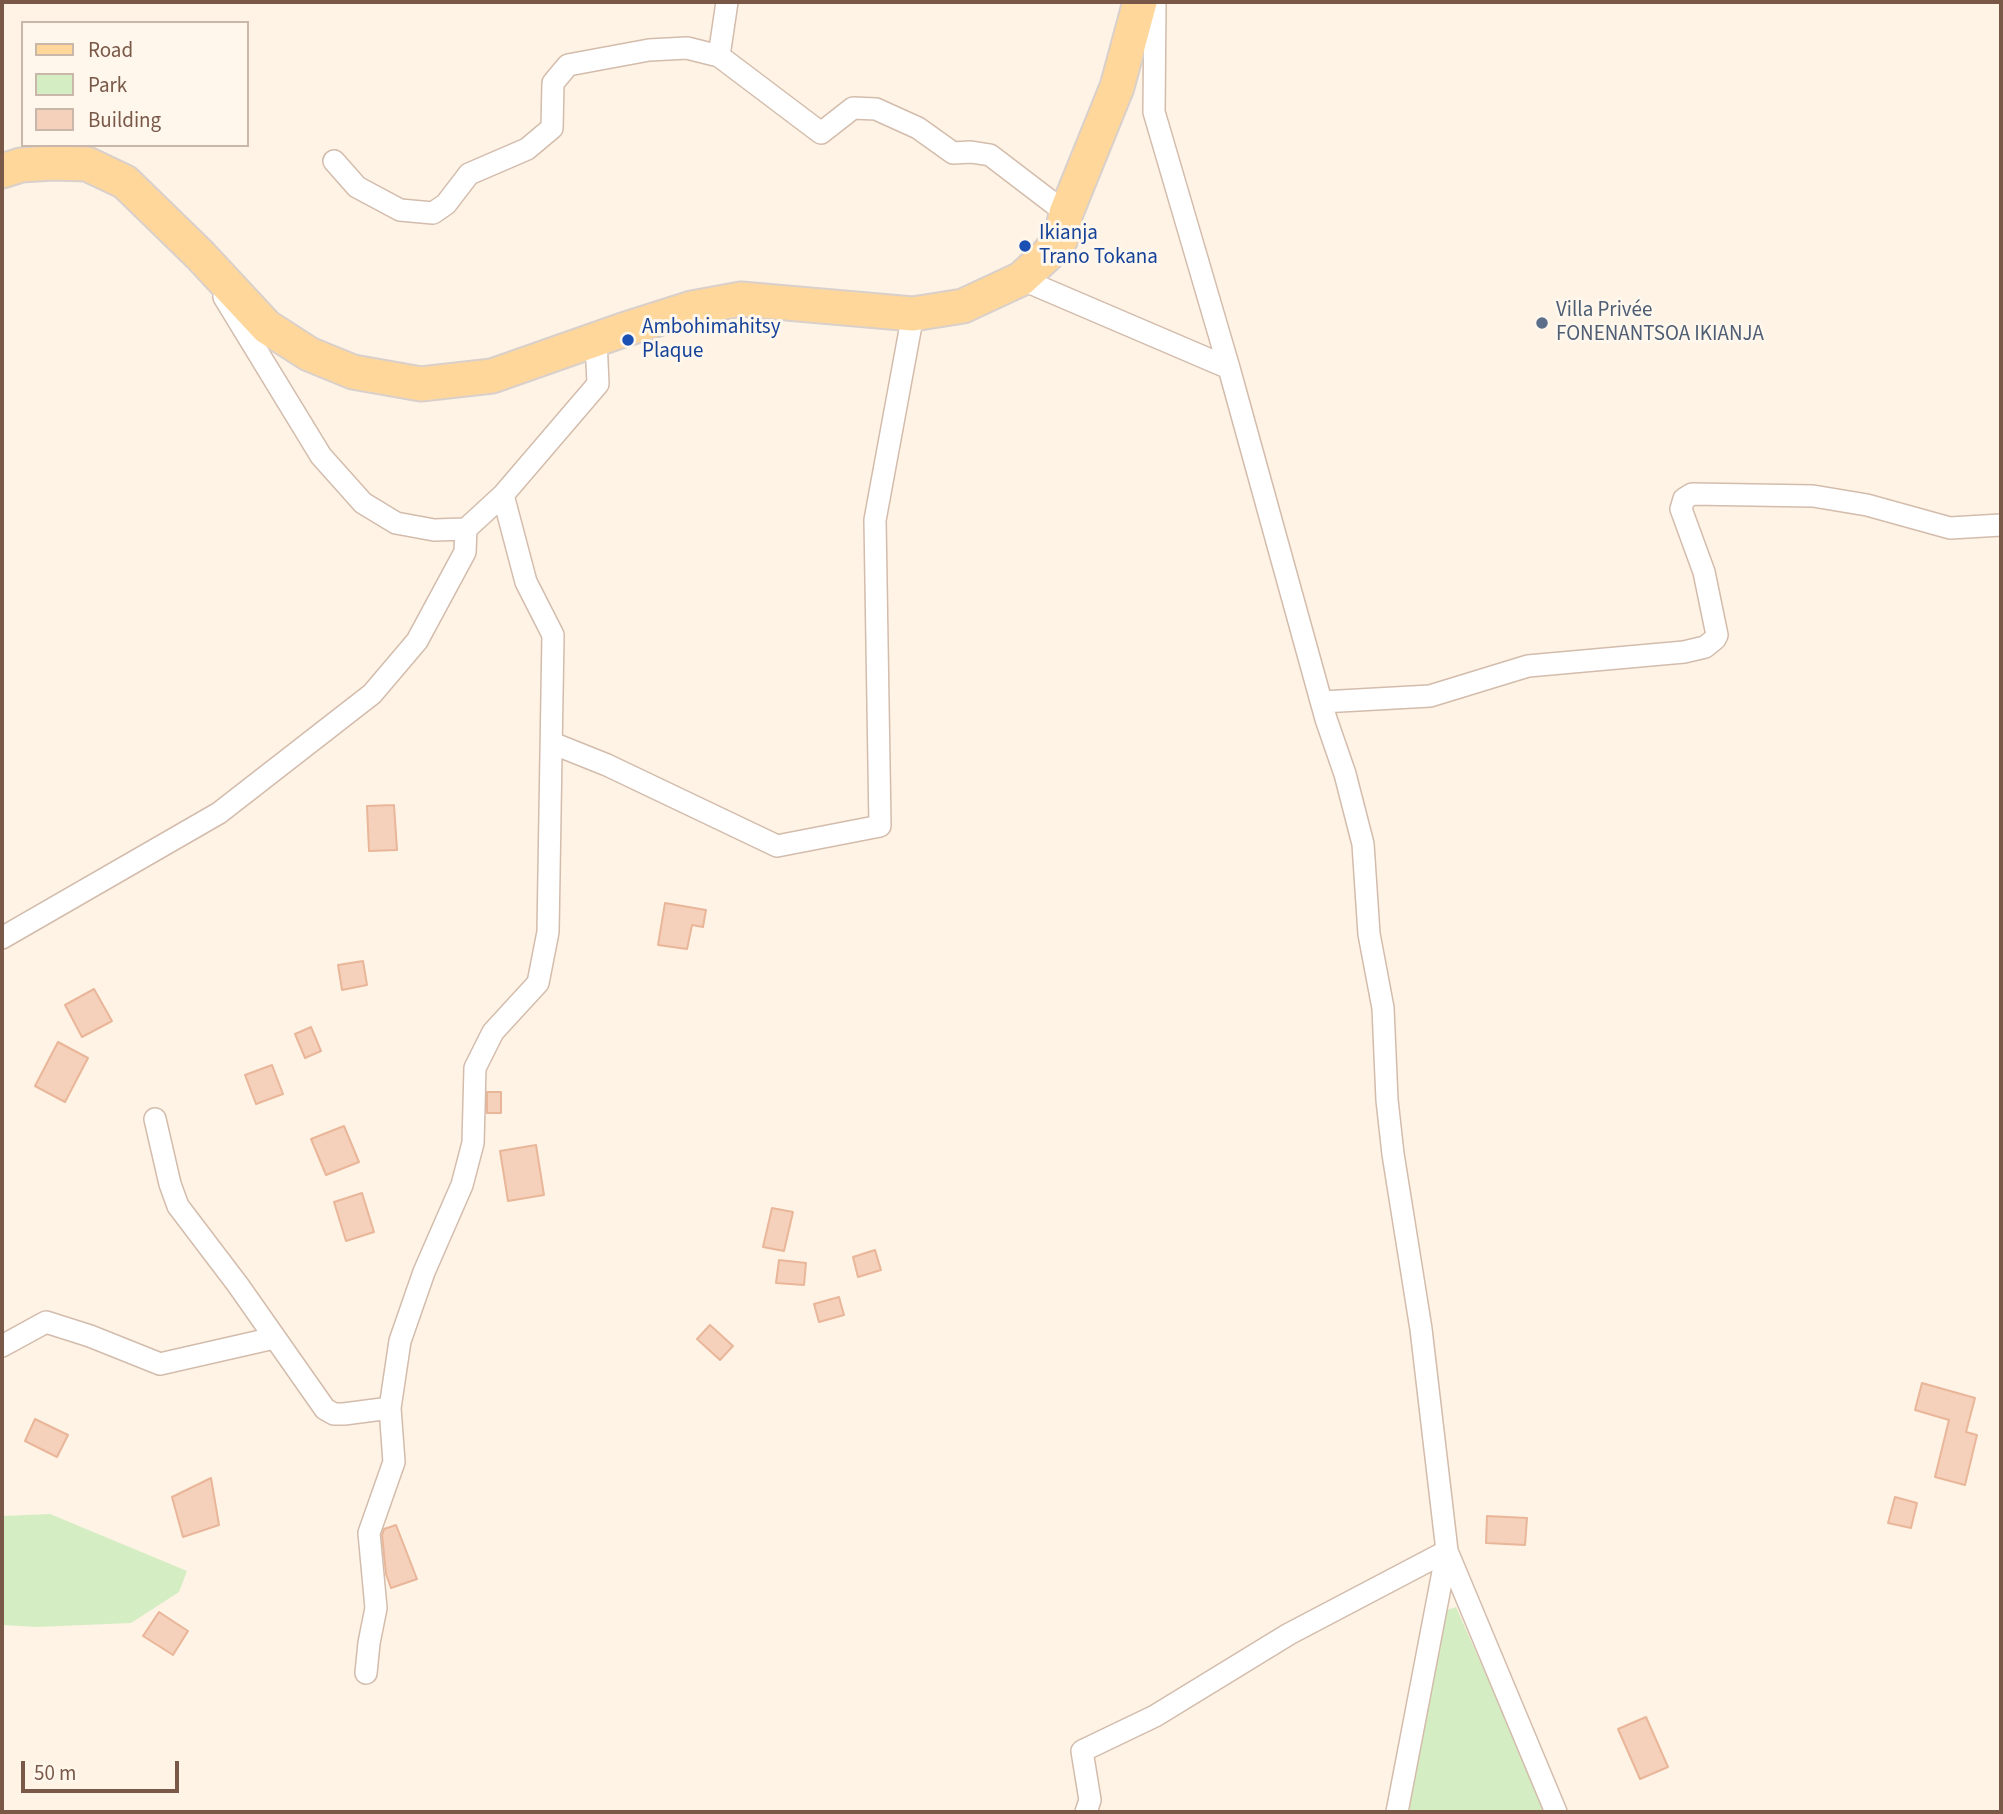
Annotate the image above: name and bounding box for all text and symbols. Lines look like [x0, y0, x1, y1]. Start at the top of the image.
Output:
legend [21, 21, 248, 147]
text: Road [88, 35, 133, 65]
text: Park [88, 70, 127, 100]
text: Building [88, 105, 161, 135]
place label: Ikianja Trano Tokana [1039, 221, 1158, 271]
marker: Ikianja Trano Tokana [1017, 238, 1033, 254]
place label: Villa Privée FONENANTSOA IKIANJA [1556, 298, 1764, 348]
place label: Ambohimahitsy Plaque [642, 315, 780, 365]
marker: Villa Privée FONENANTSOA IKIANJA [1534, 315, 1550, 331]
marker: Ambohimahitsy Plaque [620, 332, 636, 348]
scale bar [24, 1748, 182, 1792]
text: 50 m [34, 1758, 76, 1788]

